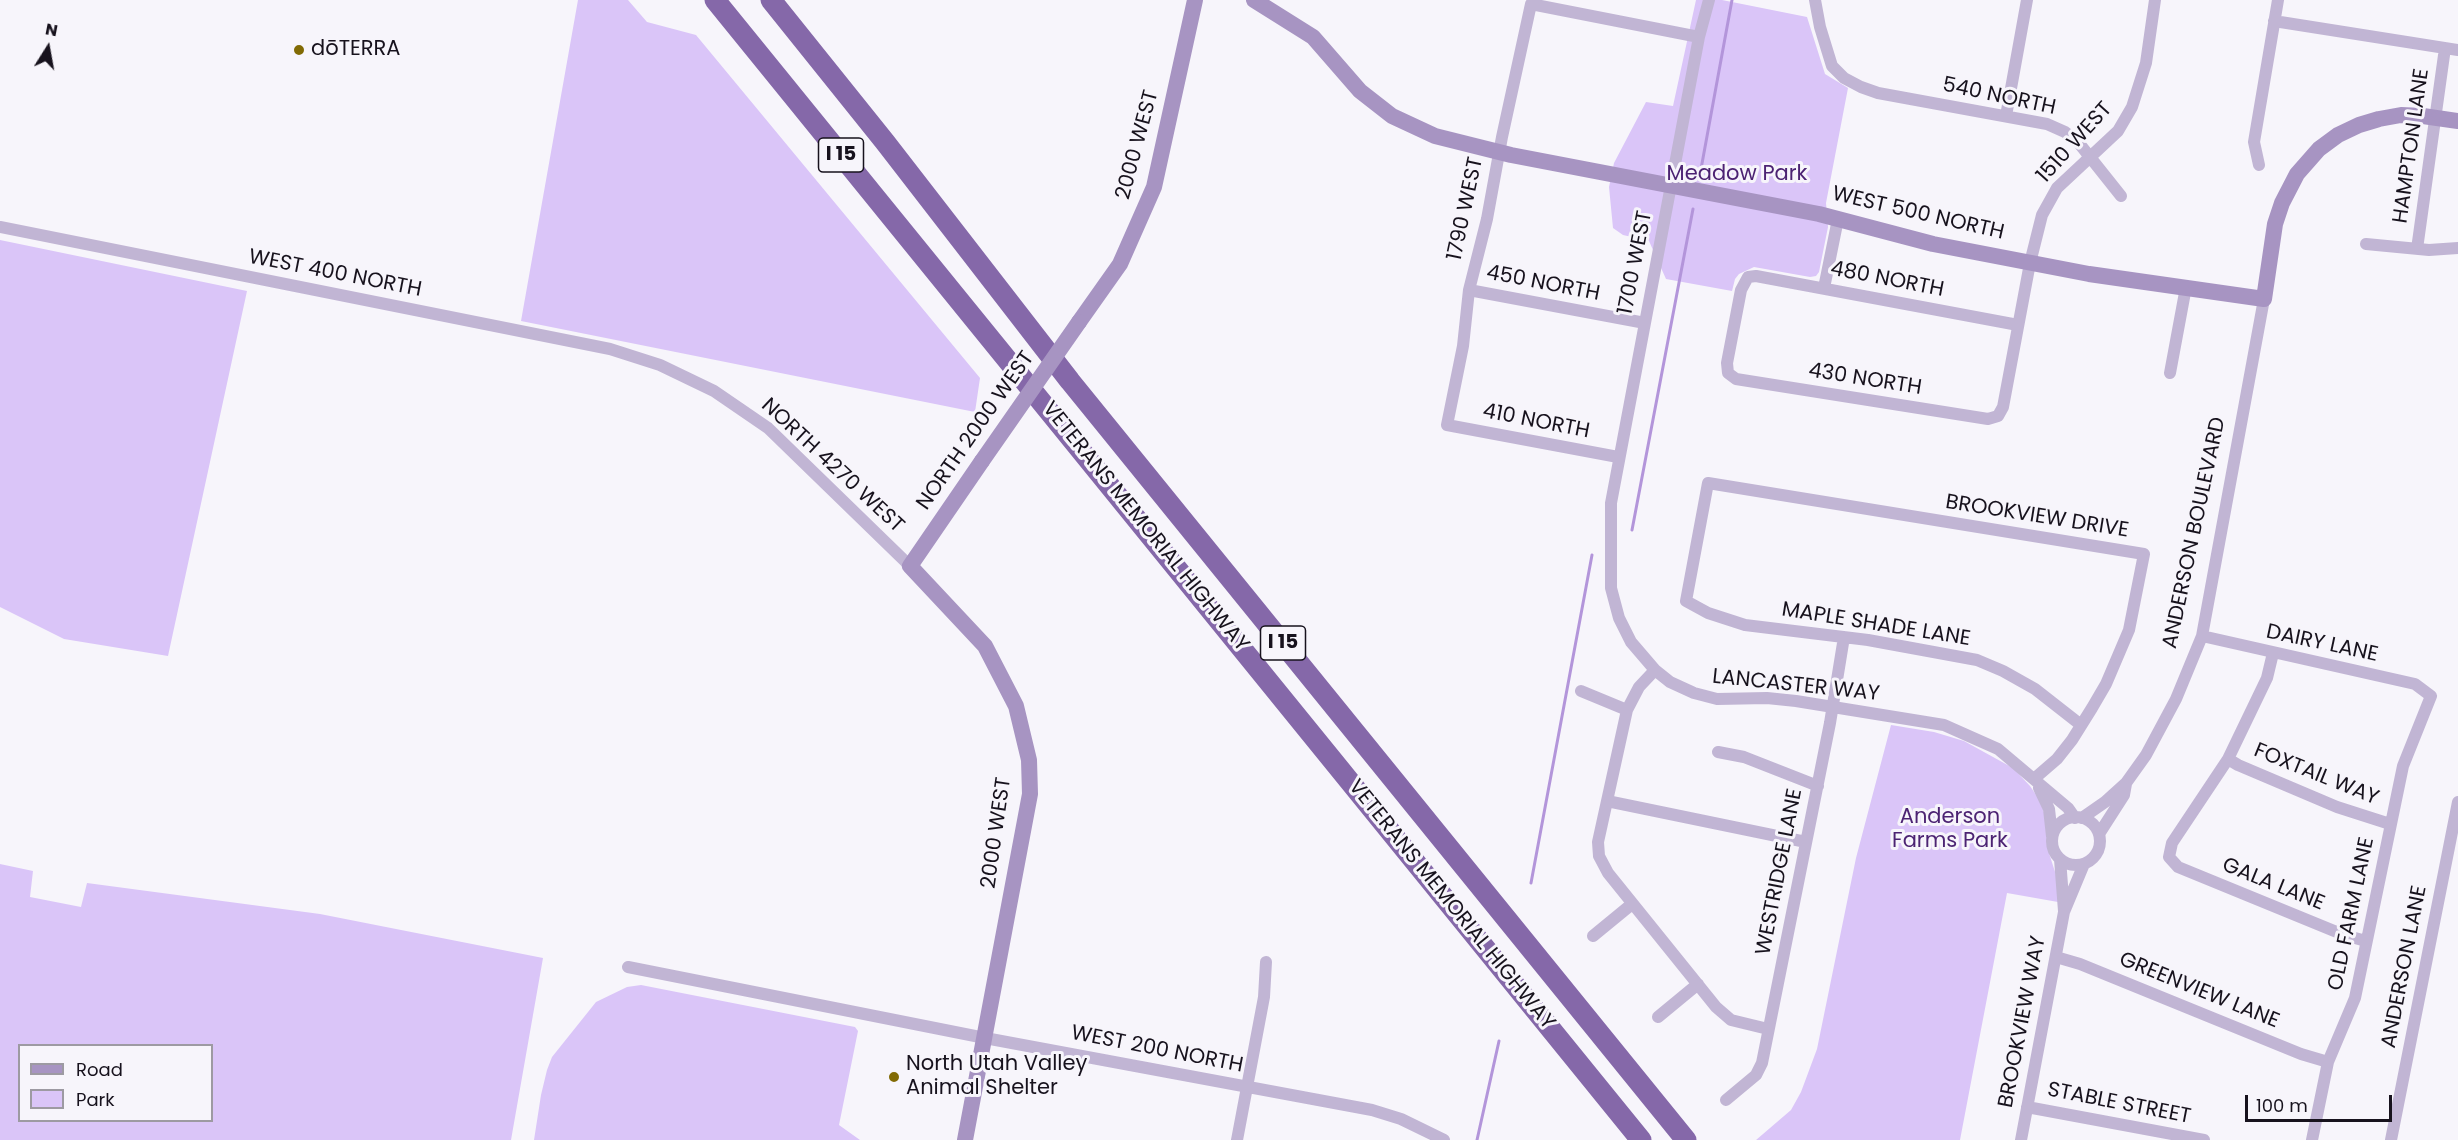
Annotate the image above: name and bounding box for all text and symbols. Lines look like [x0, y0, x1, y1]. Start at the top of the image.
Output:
text: N [43, 17, 60, 42]
north arrow [18, 18, 78, 78]
place label: dōTERRA [311, 37, 400, 63]
marker: dōTERRA [292, 43, 306, 57]
street label: HAMPTON LANE [2389, 67, 2435, 225]
street label: 540 NORTH [1940, 73, 2058, 121]
street label: 2000 WEST [1111, 88, 1165, 202]
street label: 1510 WEST [2032, 97, 2118, 189]
road number: I 15 [818, 138, 864, 172]
street label: 1790 WEST [1443, 155, 1489, 263]
park label: Meadow Park [1667, 162, 1807, 188]
street label: WEST 500 NORTH [1830, 182, 2006, 246]
street label: 1700 WEST [1614, 209, 1658, 317]
street label: WEST 400 NORTH [246, 245, 424, 303]
street label: 480 NORTH [1828, 257, 1946, 303]
street label: 450 NORTH [1484, 261, 1602, 307]
street label: NORTH 2000 WEST [912, 347, 1040, 515]
street label: 430 NORTH [1807, 359, 1923, 401]
street label: NORTH 4270 WEST [755, 393, 909, 539]
street label: VETERANS MEMORIAL HIGHWAY [1036, 397, 1254, 657]
street label: 410 NORTH [1480, 399, 1592, 445]
street label: ANDERSON BOULEVARD [2158, 415, 2232, 651]
street label: BROOKVIEW DRIVE [1944, 490, 2130, 544]
street label: MAPLE SHADE LANE [1780, 598, 1972, 652]
street label: DAIRY LANE [2264, 620, 2380, 668]
road number: I 15 [1260, 626, 1306, 660]
street label: LANCASTER WAY [1711, 665, 1881, 707]
street label: FOXTAIL WAY [2250, 739, 2382, 811]
street label: VETERANS MEMORIAL HIGHWAY [1342, 775, 1560, 1035]
street label: 2000 WEST [977, 776, 1017, 890]
street label: WESTRIDGE LANE [1751, 787, 1809, 957]
park label: Anderson Farms Park [1892, 805, 2008, 855]
street label: OLD FARM LANE [2323, 835, 2381, 993]
street label: GALA LANE [2218, 853, 2328, 917]
street label: ANDERSON LANE [2377, 883, 2433, 1051]
street label: BROOKVIEW WAY [1994, 934, 2052, 1110]
street label: GREENVIEW LANE [2115, 947, 2283, 1035]
street label: WEST 200 NORTH [1069, 1021, 1245, 1079]
legend [18, 1044, 213, 1122]
place label: North Utah Valley Animal Shelter [906, 1052, 1087, 1102]
text: Road [76, 1057, 123, 1082]
marker: North Utah Valley Animal Shelter [887, 1070, 901, 1084]
street label: STABLE STREET [2045, 1078, 2193, 1130]
scale bar [2248, 1083, 2395, 1121]
text: Park [76, 1087, 115, 1112]
text: 100 m [2256, 1093, 2308, 1118]

